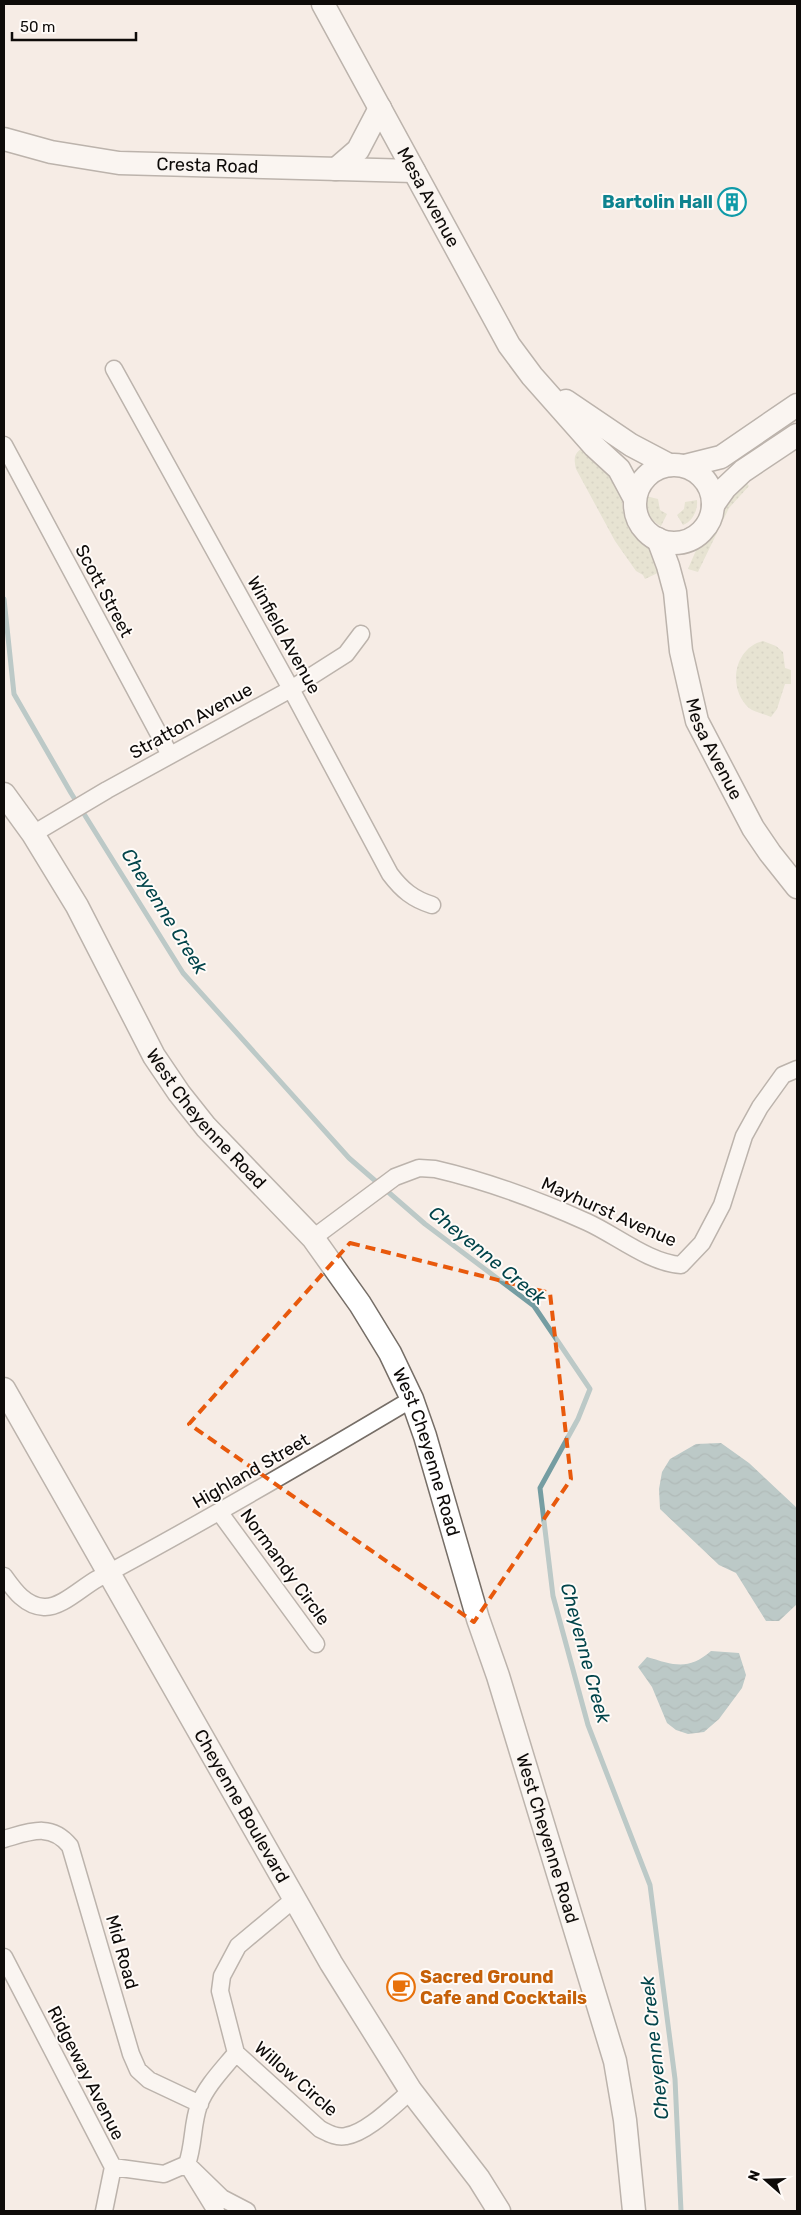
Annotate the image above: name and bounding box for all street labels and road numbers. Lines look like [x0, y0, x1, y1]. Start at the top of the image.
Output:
street label: Mesa Avenue [392, 143, 464, 251]
street label: Cresta Road [156, 153, 259, 178]
street label: Scott Street [70, 541, 138, 641]
street label: Winfield Avenue [242, 572, 326, 698]
street label: Stratton Avenue [126, 678, 256, 764]
street label: Mesa Avenue [681, 696, 747, 804]
street label: West Cheyenne Road [141, 1044, 271, 1193]
street label: Mayhurst Avenue [538, 1172, 680, 1252]
street label: West Cheyenne Road [388, 1364, 464, 1539]
street label: Highland Street [189, 1429, 313, 1513]
street label: Normandy Circle [235, 1505, 335, 1629]
street label: Cheyenne Boulevard [189, 1725, 294, 1887]
street label: West Cheyenne Road [511, 1751, 584, 1926]
street label: Mid Road [101, 1912, 143, 1992]
street label: Ridgeway Avenue [43, 2002, 129, 2144]
street label: Willow Circle [250, 2037, 342, 2121]

